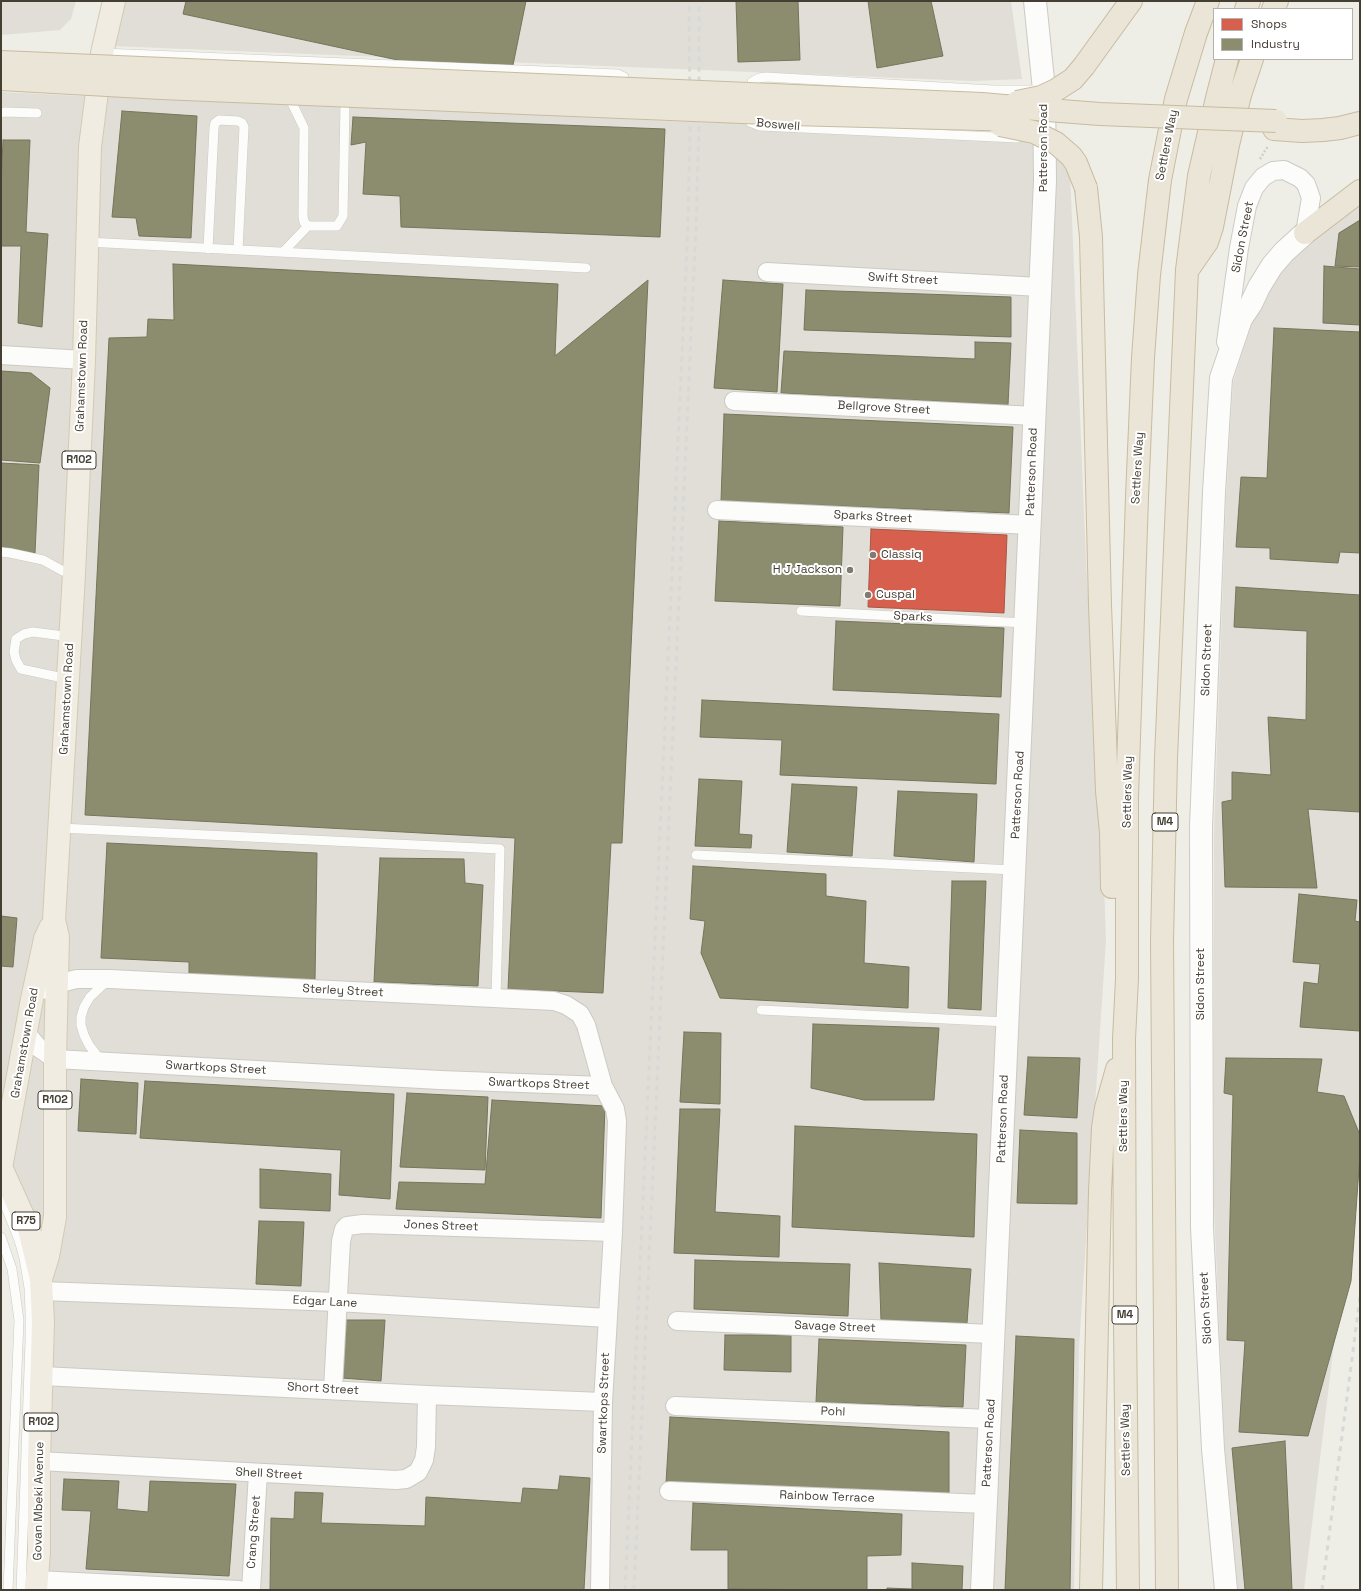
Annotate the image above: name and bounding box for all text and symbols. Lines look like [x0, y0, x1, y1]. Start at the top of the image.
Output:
legend [1213, 8, 1353, 60]
text: Shops [1251, 16, 1287, 32]
text: Industry [1251, 36, 1300, 52]
street label: Patterson Road [1037, 104, 1051, 192]
street label: Settlers Way [1153, 108, 1181, 182]
street label: Boswell [755, 116, 801, 134]
street label: Sidon Street [1229, 200, 1257, 274]
street label: Swift Street [868, 270, 938, 288]
street label: Grahamstown Road [73, 320, 91, 432]
street label: Bellgrove Street [837, 398, 931, 418]
street label: Patterson Road [1023, 428, 1041, 516]
street label: Settlers Way [1129, 432, 1147, 504]
road number: R102 [62, 451, 96, 469]
street label: Sparks Street [833, 508, 913, 526]
place label: Classiq [881, 548, 922, 562]
marker: Classiq [868, 550, 878, 560]
place label: H J Jackson [773, 563, 842, 577]
marker: H J Jackson [845, 565, 855, 575]
place label: Cuspal [876, 588, 915, 602]
marker: Cuspal [863, 590, 873, 600]
street label: Sparks [893, 609, 933, 625]
street label: Sidon Street [1199, 623, 1215, 697]
street label: Grahamstown Road [57, 643, 77, 755]
street label: Patterson Road [1008, 750, 1028, 840]
street label: Settlers Way [1120, 756, 1136, 828]
road number: M4 [1152, 813, 1178, 831]
street label: Sidon Street [1194, 948, 1208, 1020]
street label: Sterley Street [302, 982, 384, 1000]
street label: Grahamstown Road [8, 987, 42, 1099]
street label: Swartkops Street [165, 1058, 267, 1078]
street label: Swartkops Street [488, 1075, 590, 1093]
street label: Patterson Road [994, 1075, 1012, 1163]
street label: Settlers Way [1117, 1080, 1131, 1152]
road number: R102 [38, 1091, 72, 1109]
road number: R75 [12, 1212, 40, 1230]
street label: Jones Street [403, 1217, 479, 1235]
street label: Sidon Street [1197, 1271, 1215, 1345]
street label: Edgar Lane [292, 1293, 358, 1311]
road number: M4 [1112, 1306, 1138, 1324]
street label: Savage Street [794, 1318, 876, 1336]
street label: Swartkops Street [595, 1352, 613, 1454]
street label: Short Street [287, 1380, 359, 1398]
street label: Patterson Road [979, 1398, 999, 1488]
street label: Pohl [820, 1404, 846, 1420]
street label: Settlers Way [1118, 1404, 1134, 1476]
road number: R102 [24, 1413, 58, 1431]
street label: Govan Mbeki Avenue [31, 1441, 47, 1561]
street label: Shell Street [235, 1465, 303, 1483]
street label: Rainbow Terrace [779, 1488, 875, 1506]
street label: Crang Street [244, 1495, 264, 1569]

